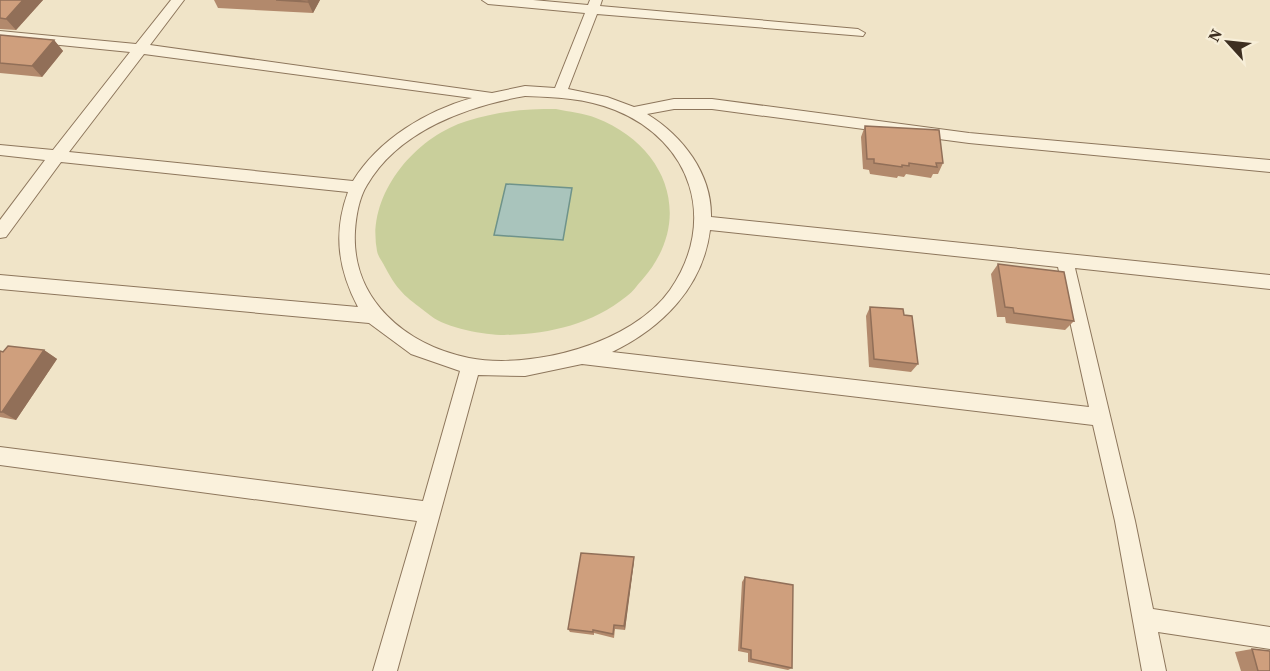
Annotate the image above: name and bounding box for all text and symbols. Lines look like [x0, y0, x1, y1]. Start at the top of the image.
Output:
north arrow [1198, 12, 1258, 72]
text: N [1202, 25, 1227, 45]

